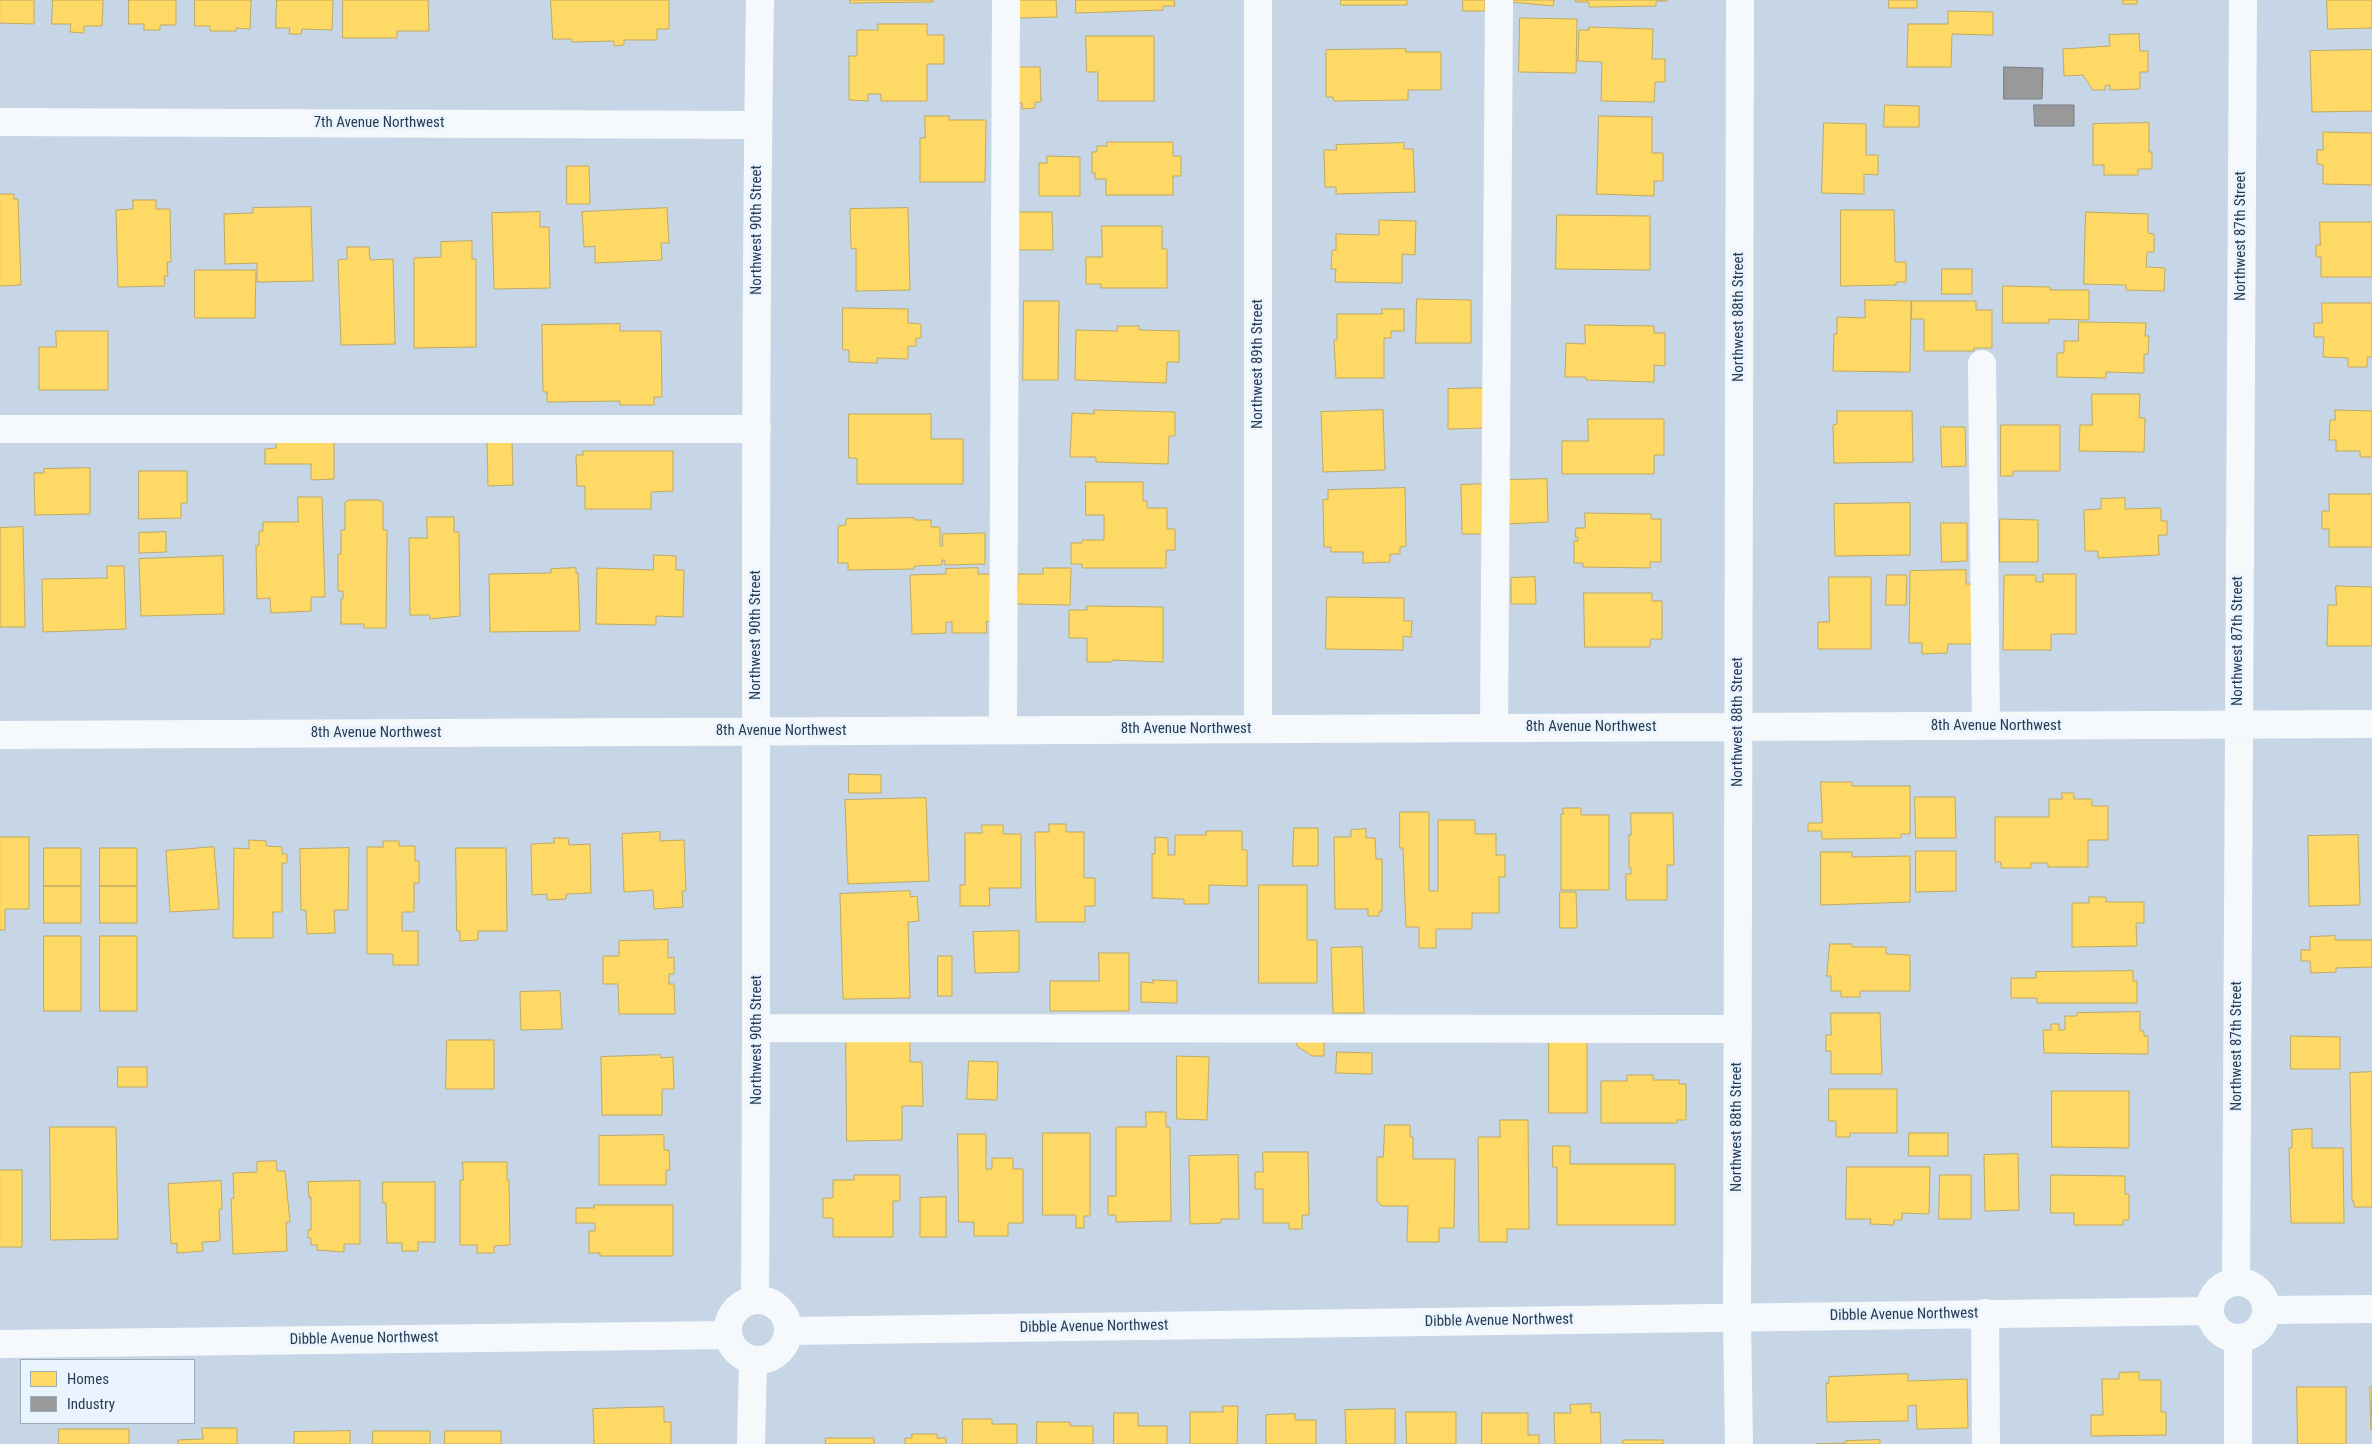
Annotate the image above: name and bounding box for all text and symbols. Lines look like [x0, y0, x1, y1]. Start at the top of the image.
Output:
street label: 7th Avenue Northwest [314, 114, 444, 132]
street label: Northwest 90th Street [748, 165, 766, 295]
street label: Northwest 87th Street [2232, 171, 2250, 301]
street label: Northwest 88th Street [1730, 252, 1748, 382]
street label: Northwest 89th Street [1249, 299, 1267, 429]
street label: Northwest 90th Street [747, 570, 765, 700]
street label: Northwest 87th Street [2229, 576, 2247, 706]
street label: Northwest 88th Street [1729, 657, 1747, 787]
street label: 8th Avenue Northwest [1931, 717, 2061, 735]
street label: 8th Avenue Northwest [1526, 718, 1656, 736]
street label: 8th Avenue Northwest [1121, 720, 1251, 738]
street label: 8th Avenue Northwest [716, 722, 846, 740]
street label: 8th Avenue Northwest [311, 724, 441, 742]
street label: Northwest 90th Street [748, 975, 766, 1105]
street label: Northwest 87th Street [2228, 981, 2246, 1111]
street label: Northwest 88th Street [1728, 1062, 1746, 1192]
street label: Dibble Avenue Northwest [1829, 1305, 1979, 1325]
street label: Dibble Avenue Northwest [1424, 1311, 1574, 1331]
street label: Dibble Avenue Northwest [1019, 1317, 1169, 1337]
street label: Dibble Avenue Northwest [289, 1329, 439, 1349]
legend [20, 1359, 195, 1424]
text: Homes [67, 1370, 109, 1388]
text: Industry [67, 1395, 115, 1413]

